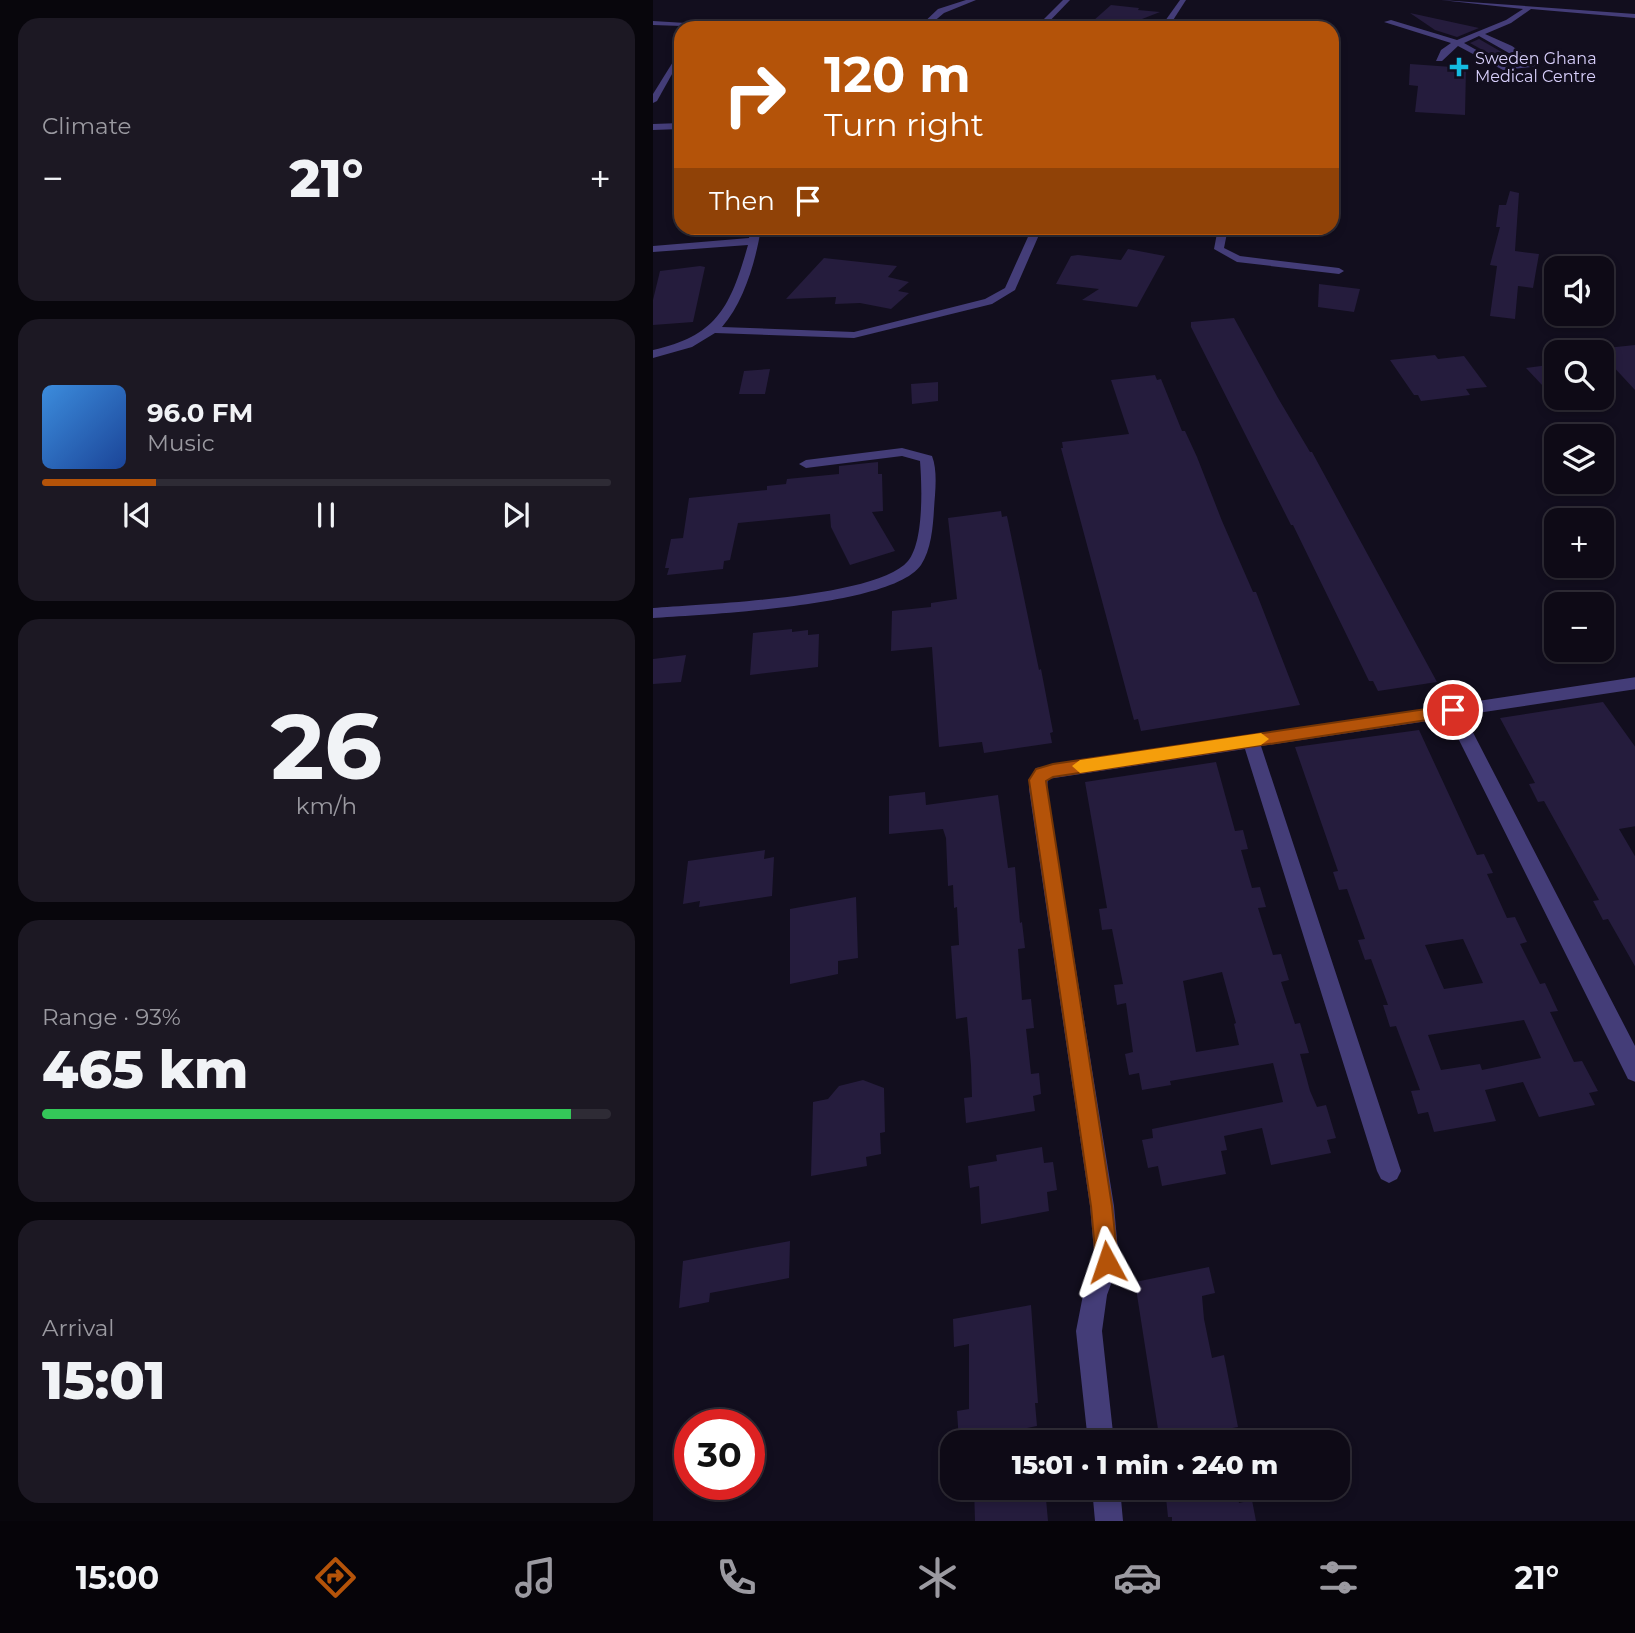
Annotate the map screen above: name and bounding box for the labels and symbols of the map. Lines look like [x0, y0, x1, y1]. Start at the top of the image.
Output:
place label: Sweden Ghana Medical Centre [1475, 49, 1597, 86]
marker: Sweden Ghana Medical Centre [1449, 57, 1469, 77]
pin [1423, 680, 1483, 740]
position arrow [1070, 1225, 1144, 1299]
speed limit sign: 30 [674, 1409, 765, 1500]

